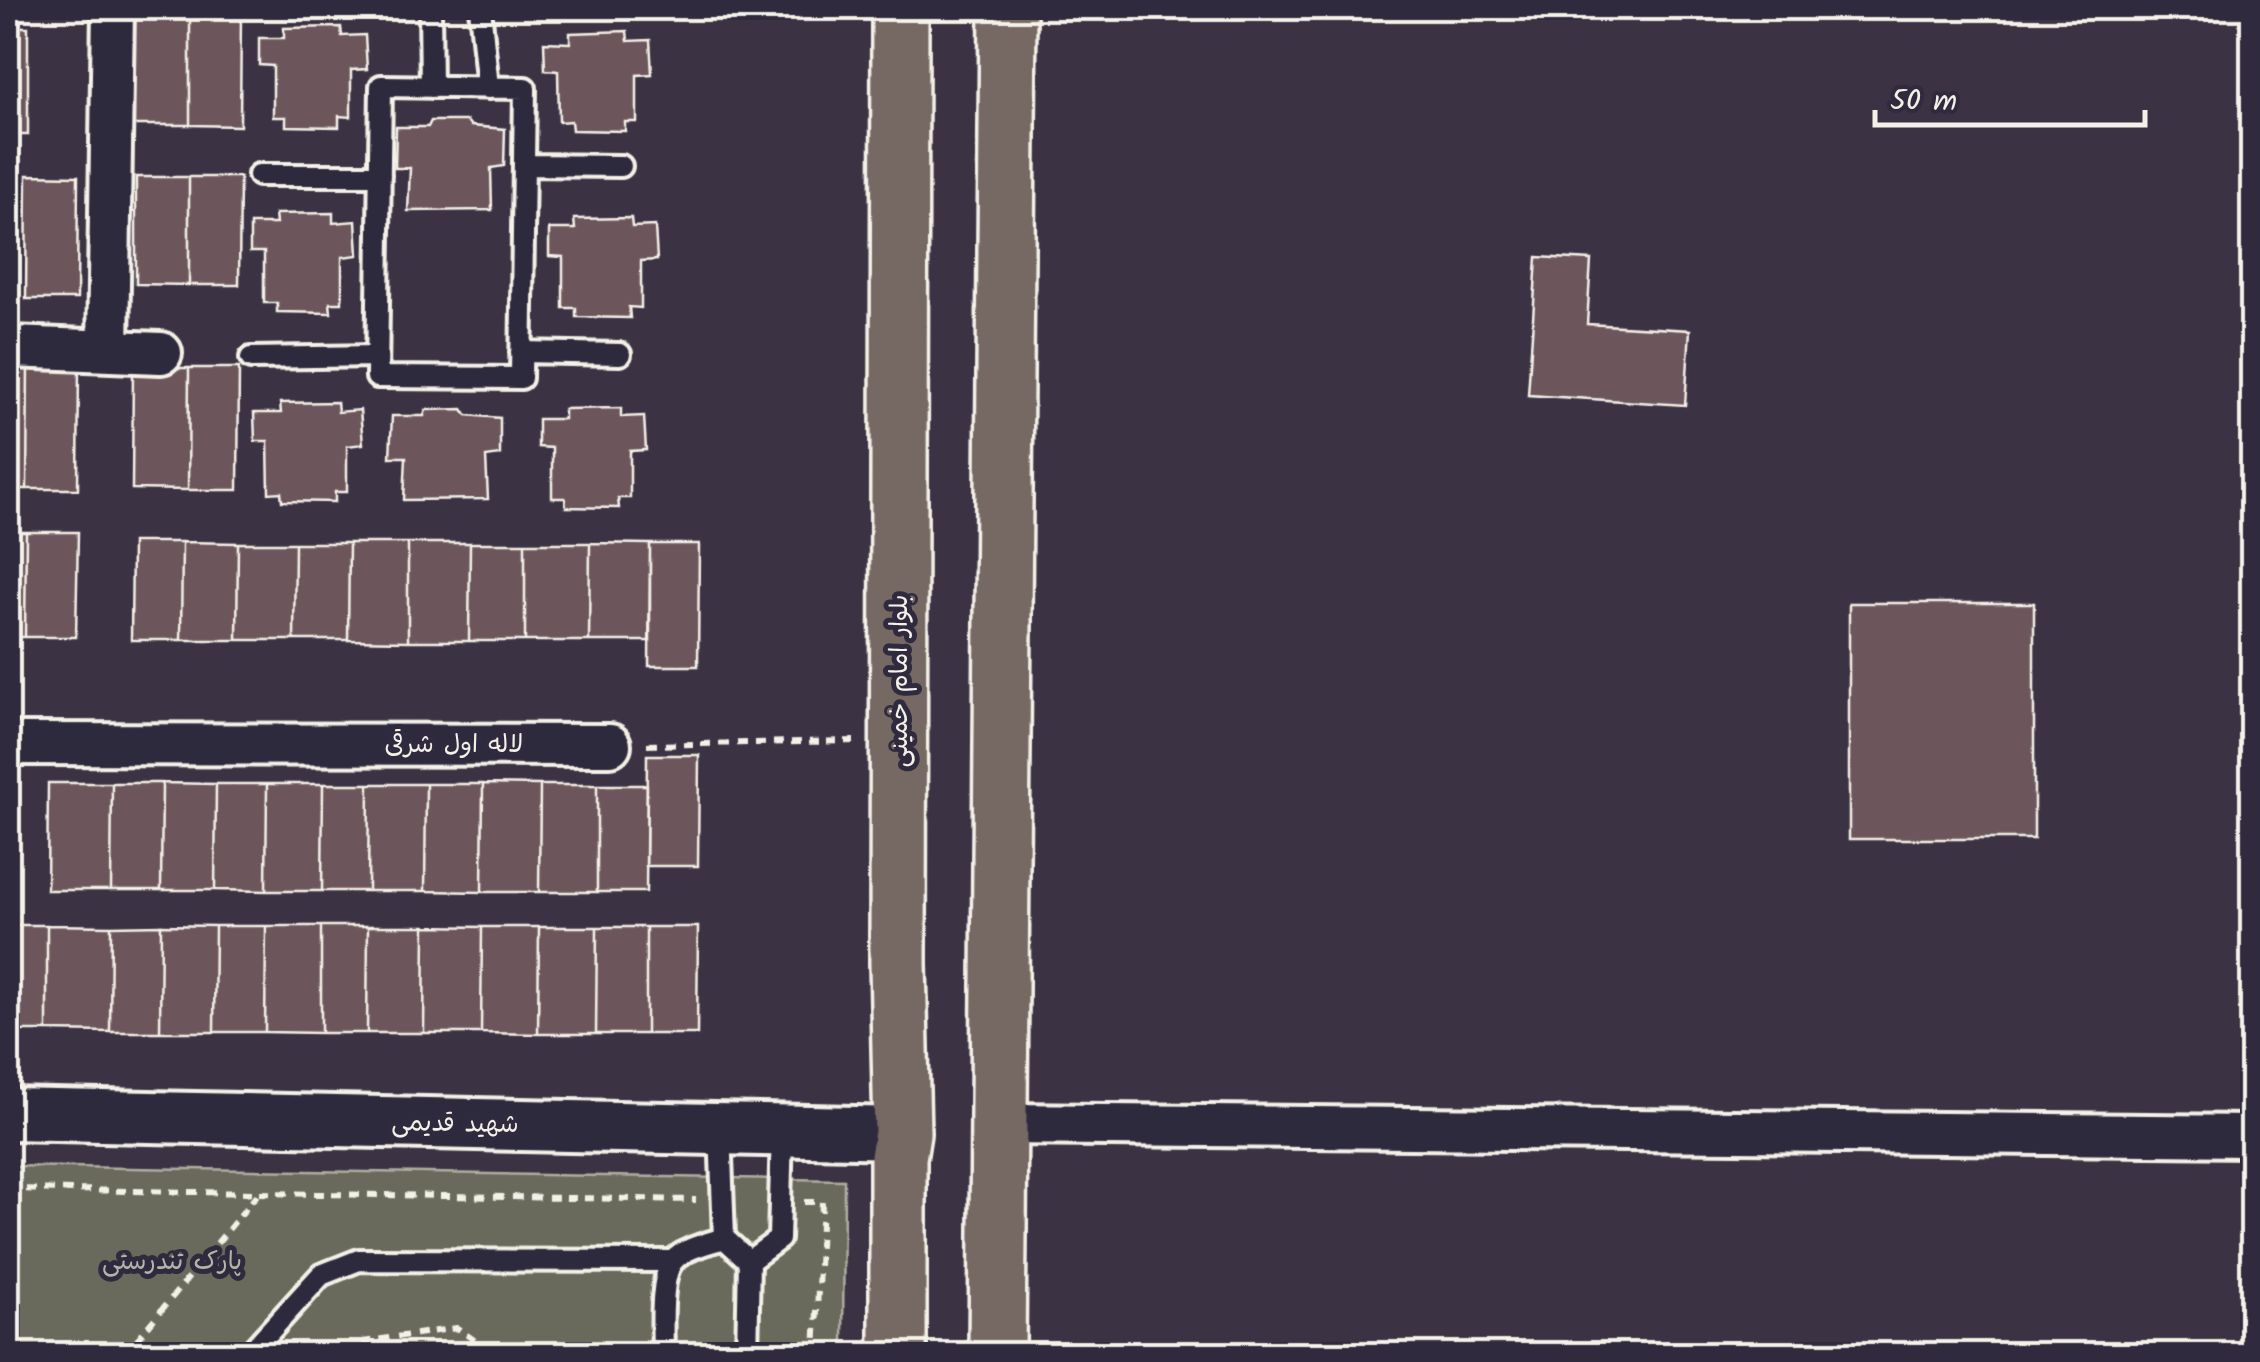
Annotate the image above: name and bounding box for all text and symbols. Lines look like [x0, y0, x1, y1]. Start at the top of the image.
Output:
scale bar [1875, 65, 2145, 127]
text: 50 m [1890, 78, 1957, 126]
street label: بلوار امام خمینی [880, 594, 920, 768]
street label: لاله اول شرقی [385, 725, 523, 765]
street label: شهید قدیمی [391, 1103, 519, 1145]
park label: پارک تندرستی [102, 1242, 242, 1282]

